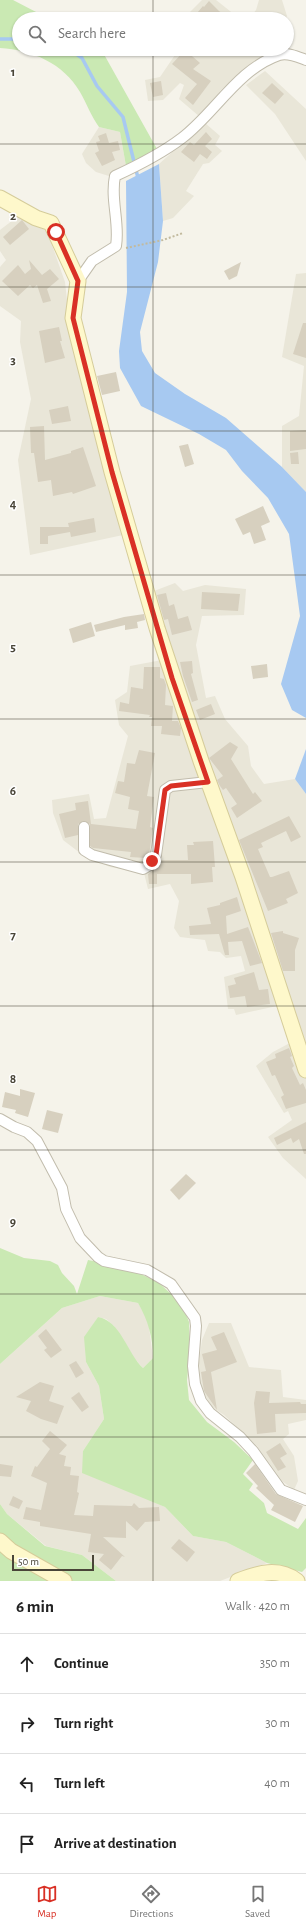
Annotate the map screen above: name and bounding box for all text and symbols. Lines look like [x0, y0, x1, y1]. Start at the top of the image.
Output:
search box [12, 12, 294, 56]
icon: search [26, 23, 48, 45]
text: Search here [58, 26, 126, 41]
text: 1 [11, 66, 15, 79]
text: 2 [10, 210, 16, 223]
route start [47, 223, 65, 241]
text: 3 [10, 354, 16, 367]
text: 4 [10, 498, 17, 511]
text: 5 [10, 641, 16, 654]
text: 6 [10, 785, 16, 798]
route end [143, 852, 161, 870]
text: 7 [10, 929, 16, 942]
text: 8 [10, 1073, 16, 1086]
text: 9 [10, 1216, 16, 1229]
scale bar [12, 1553, 94, 1572]
text: 50 m [18, 1556, 39, 1567]
text: 6 min [16, 1598, 54, 1615]
text: Walk · 420 m [225, 1600, 290, 1613]
icon: ahead [16, 1653, 38, 1675]
text: Continue [54, 1656, 109, 1671]
text: 350 m [260, 1657, 290, 1670]
icon: right [16, 1713, 38, 1735]
text: Turn right [54, 1716, 113, 1731]
text: 30 m [265, 1717, 290, 1730]
icon: left [16, 1773, 38, 1795]
text: Turn left [54, 1776, 105, 1791]
text: 40 m [264, 1777, 290, 1790]
icon: arrive [16, 1833, 38, 1855]
text: Arrive at destination [54, 1836, 177, 1851]
tab: Map [36, 1883, 58, 1920]
tab: Directions [129, 1883, 173, 1920]
tab: Saved [245, 1883, 270, 1920]

